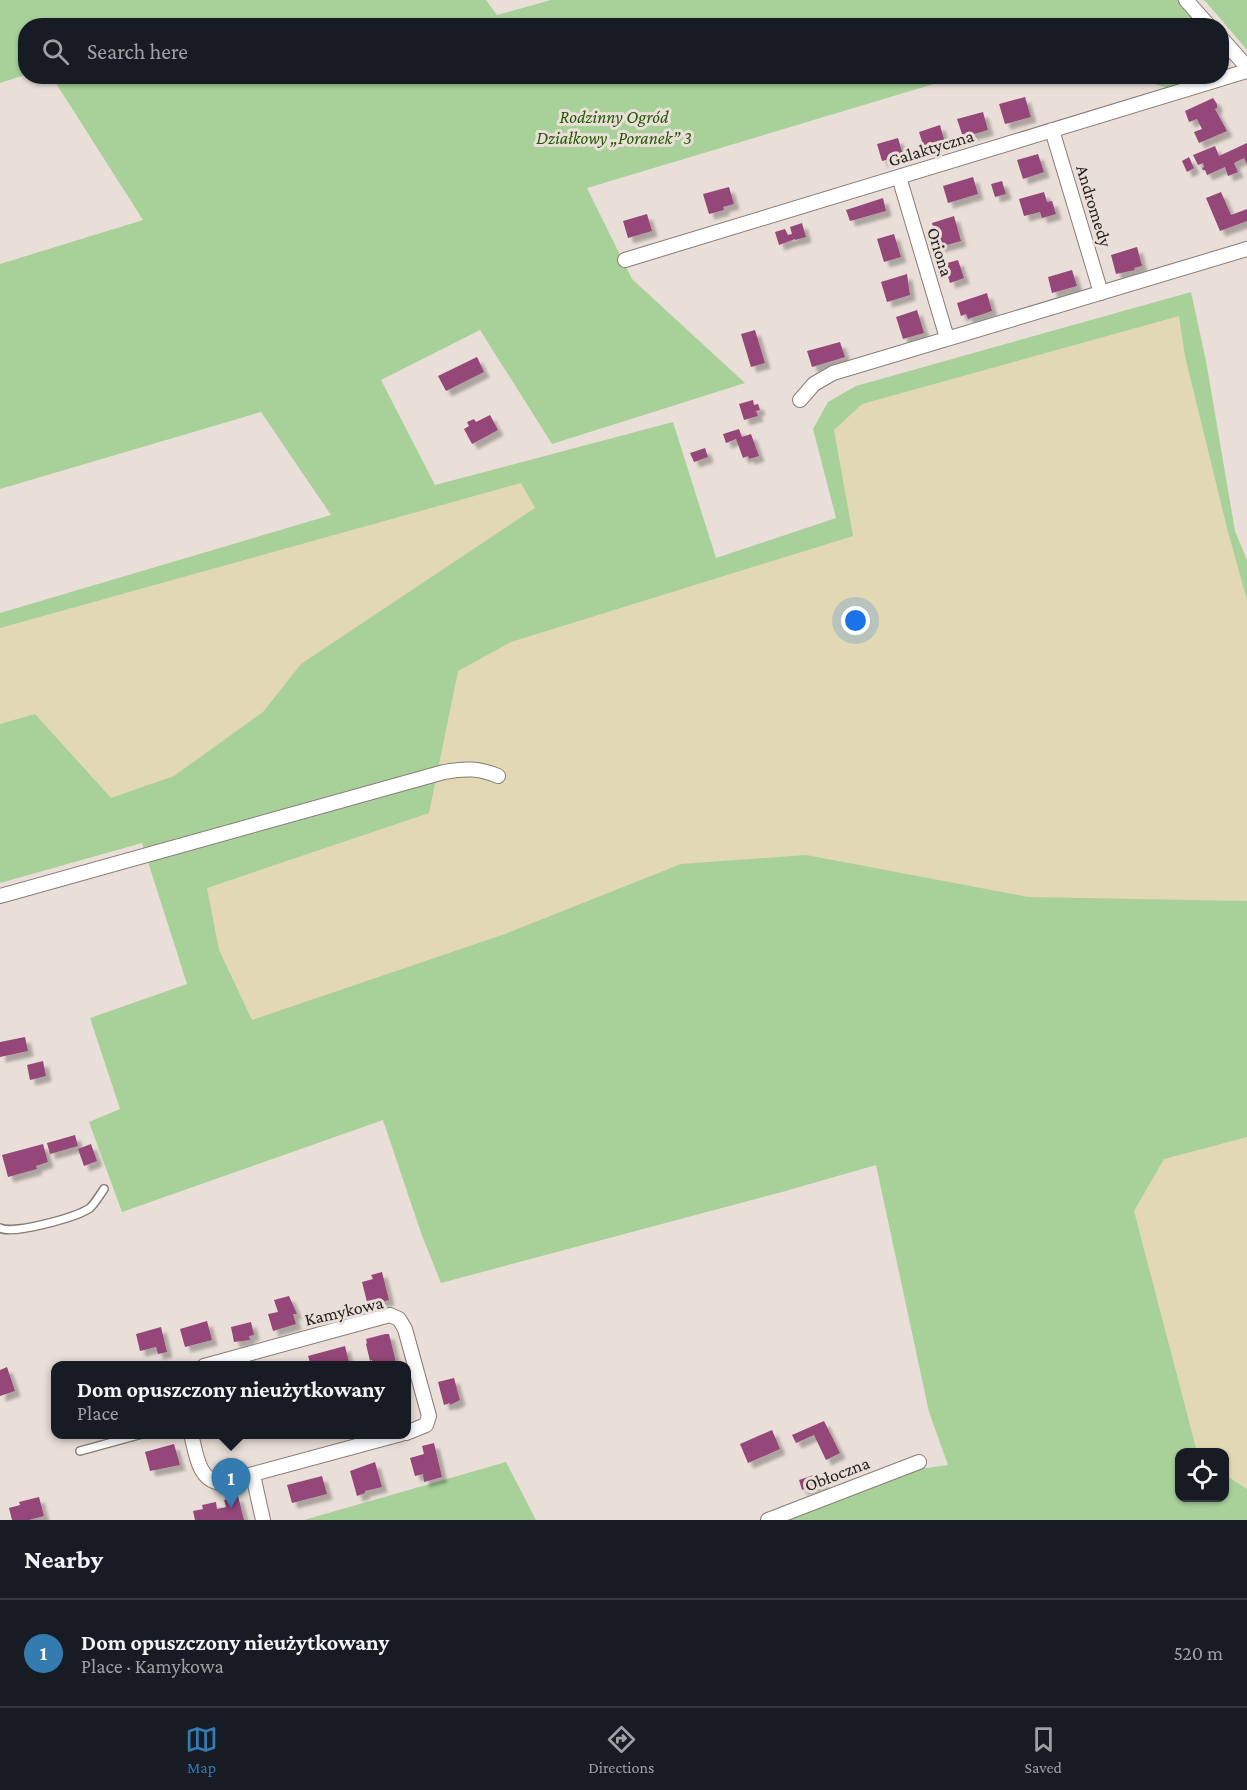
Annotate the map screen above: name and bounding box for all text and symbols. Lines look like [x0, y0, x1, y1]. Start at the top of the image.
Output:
search box [18, 18, 1229, 84]
icon: search [39, 35, 72, 68]
text: Search here [87, 39, 188, 64]
park label: Rodzinny Ogród Działkowy „Poranek” 3 [536, 107, 692, 148]
street label: Galaktyczna [886, 126, 976, 170]
street label: Andromedy [1072, 163, 1116, 250]
street label: Oriona [923, 225, 957, 279]
your location [841, 606, 870, 635]
street label: Kamykowa [303, 1292, 385, 1330]
popup [51, 1361, 411, 1439]
text: Dom opuszczony nieużytkowany [77, 1377, 385, 1402]
text: Place [77, 1402, 118, 1424]
map controls [1175, 1448, 1229, 1502]
button: locate [1175, 1448, 1229, 1502]
street label: Obłoczna [802, 1452, 872, 1496]
pin: 1 [212, 1458, 250, 1508]
text: Nearby [24, 1545, 103, 1574]
text: Dom opuszczony nieużytkowany [81, 1630, 389, 1655]
text: 1 [40, 1642, 47, 1664]
text: 520 m [1173, 1642, 1223, 1664]
text: Place · Kamykowa [81, 1655, 224, 1677]
tab: Map [185, 1723, 218, 1776]
tab: Directions [588, 1723, 654, 1776]
tab: Saved [1024, 1723, 1062, 1776]

